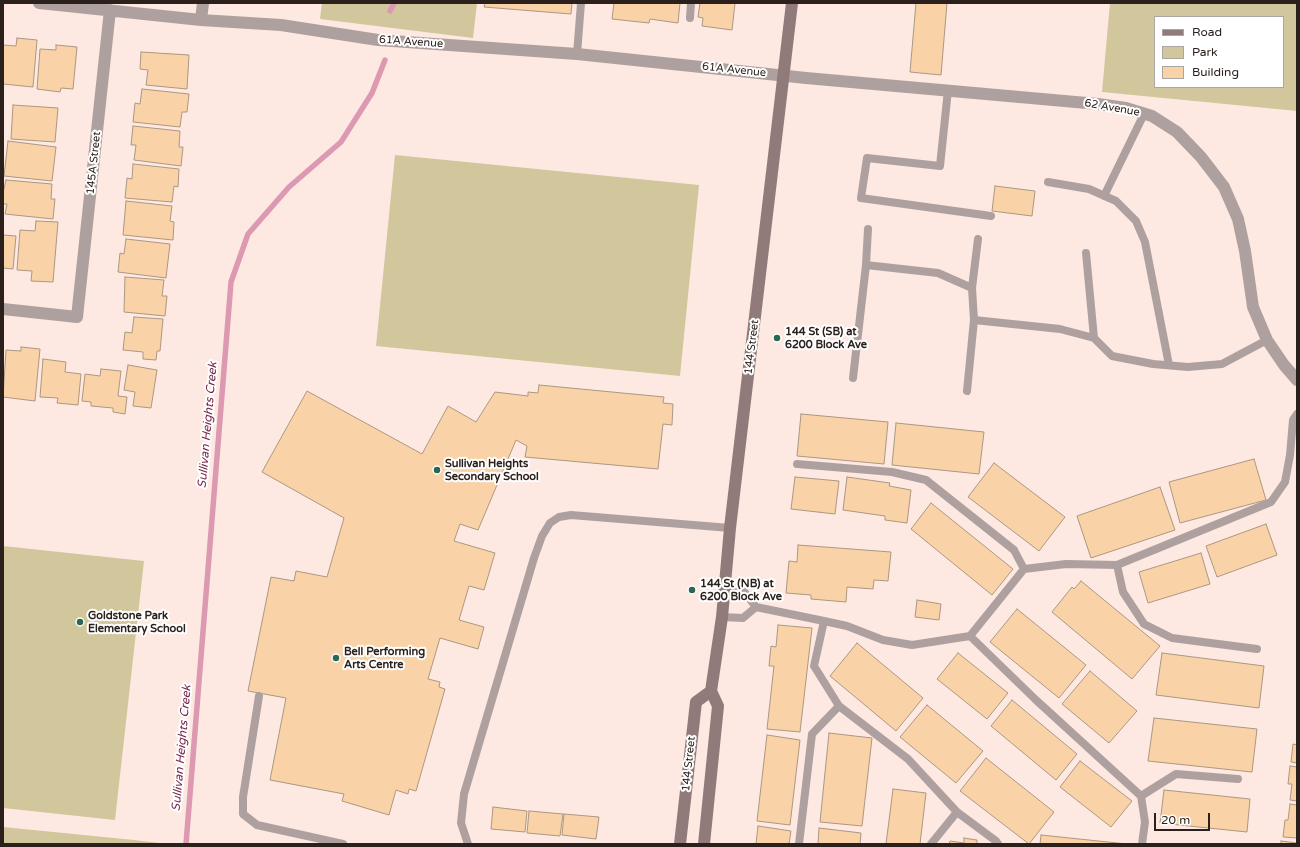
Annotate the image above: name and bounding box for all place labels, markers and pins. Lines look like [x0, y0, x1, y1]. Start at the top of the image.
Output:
place label: 144 St (SB) at 6200 Block Ave [785, 325, 867, 351]
marker: 144 St (SB) at 6200 Block Ave [772, 333, 782, 343]
place label: Sullivan Heights Secondary School [445, 457, 539, 483]
marker: Sullivan Heights Secondary School [432, 465, 442, 475]
place label: 144 St (NB) at 6200 Block Ave [700, 577, 782, 603]
marker: 144 St (NB) at 6200 Block Ave [687, 585, 697, 595]
place label: Goldstone Park Elementary School [88, 609, 186, 635]
marker: Goldstone Park Elementary School [75, 617, 85, 627]
place label: Bell Performing Arts Centre [344, 645, 425, 671]
marker: Bell Performing Arts Centre [331, 653, 341, 663]

